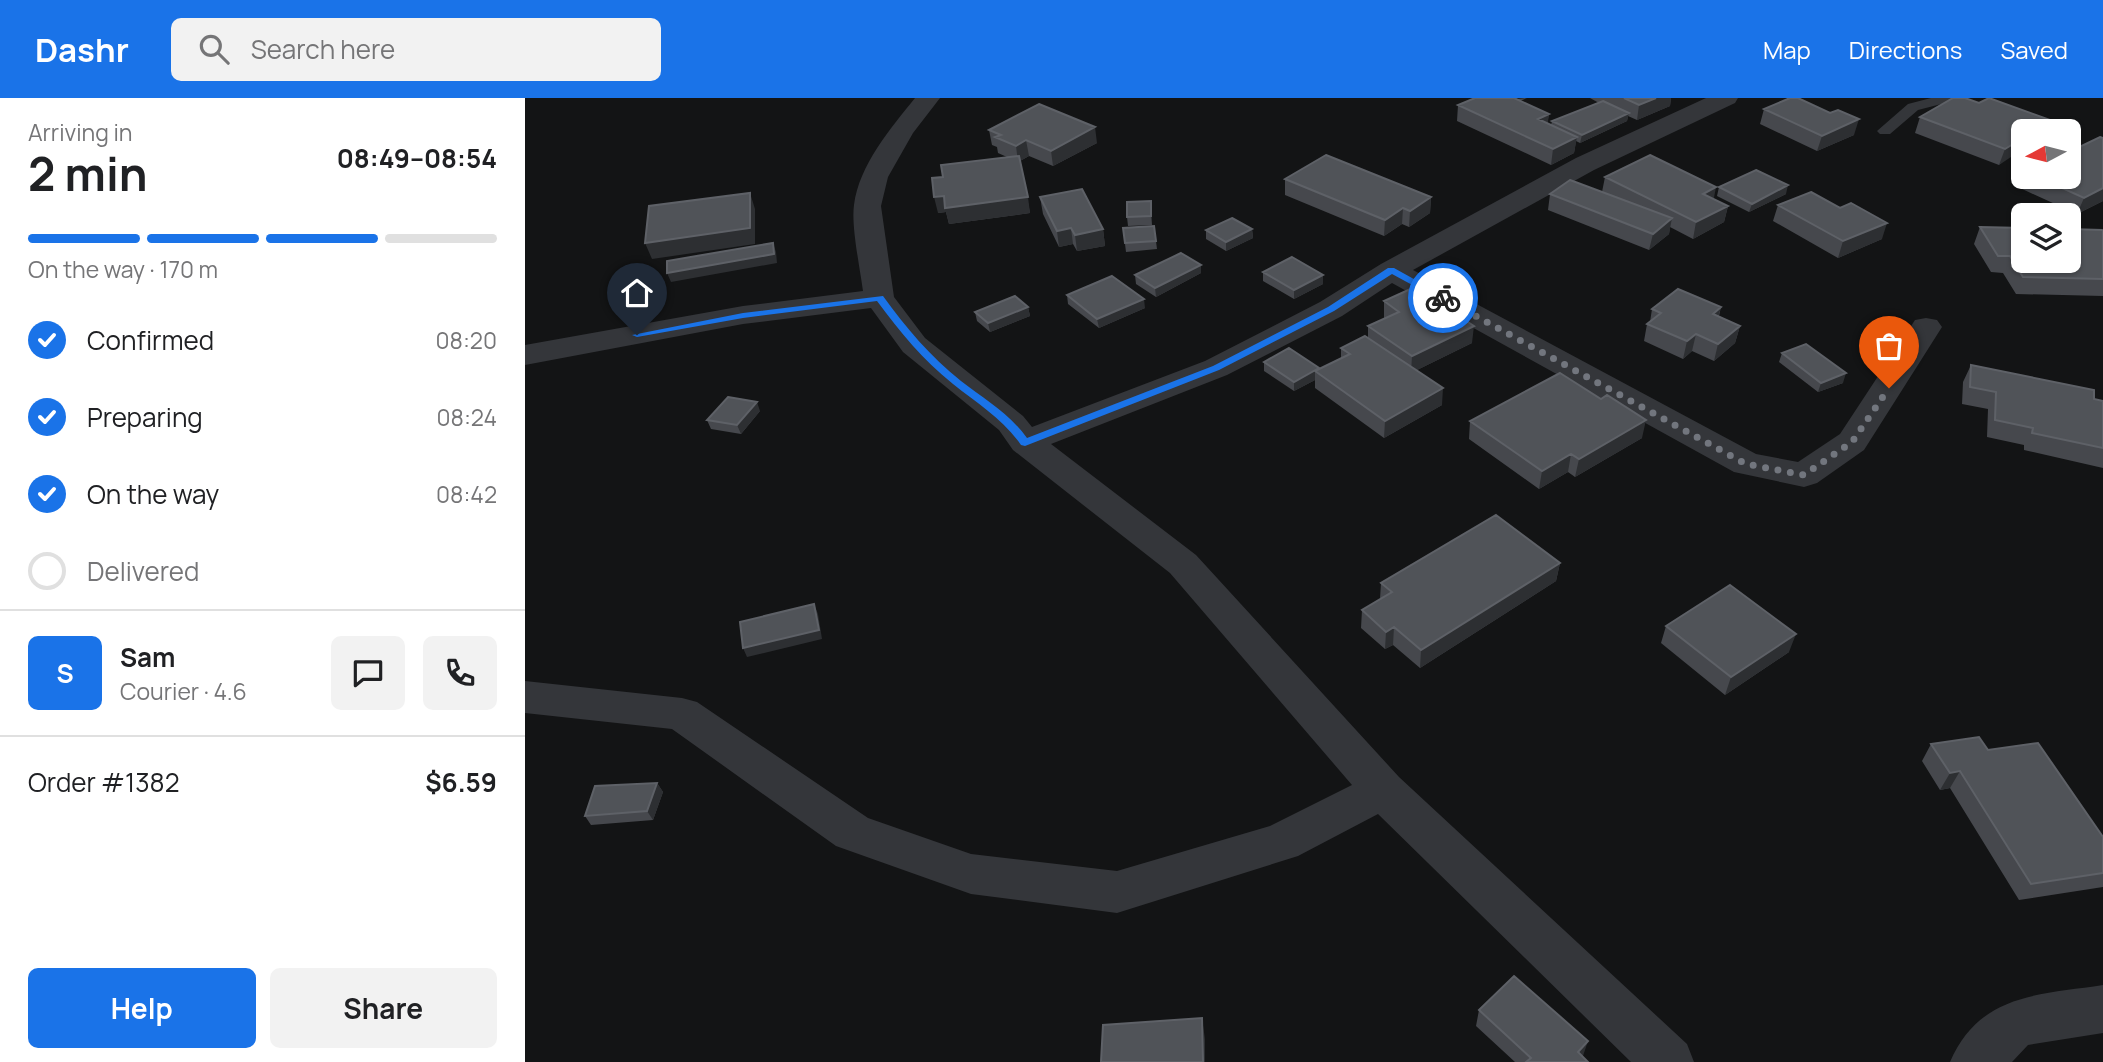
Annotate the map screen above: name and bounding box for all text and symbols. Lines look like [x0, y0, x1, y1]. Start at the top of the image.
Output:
search box [171, 18, 661, 81]
text: Dashr [35, 27, 129, 72]
icon: search [195, 30, 233, 68]
text: Search here [251, 31, 395, 67]
text: Map [1763, 33, 1811, 66]
text: Directions [1849, 33, 1962, 66]
text: Saved [2000, 33, 2068, 66]
text: Arriving in [28, 116, 133, 148]
north arrow [2011, 119, 2081, 189]
map controls [2011, 119, 2081, 273]
text: 08:49–08:54 [337, 140, 497, 176]
text: 2 min [28, 142, 148, 205]
button: layers [2011, 203, 2081, 273]
text: On the way · 170 m [28, 253, 218, 285]
pin [607, 263, 667, 335]
courier [1408, 263, 1478, 333]
icon: home [618, 274, 656, 312]
icon: bike [1424, 279, 1462, 317]
pin [1859, 316, 1919, 388]
icon: check [28, 321, 66, 359]
text: Confirmed [87, 322, 214, 358]
text: 08:20 [436, 324, 497, 356]
icon: bag [1870, 327, 1908, 365]
icon: check [28, 398, 66, 436]
text: Preparing [87, 399, 203, 435]
text: 08:24 [437, 401, 497, 433]
icon: check [28, 475, 66, 513]
text: On the way [87, 476, 219, 512]
text: 08:42 [436, 478, 497, 510]
text: Delivered [87, 553, 199, 589]
button: chat [331, 636, 405, 710]
button: phone [423, 636, 497, 710]
text: Sam [120, 639, 175, 675]
text: S [56, 655, 74, 691]
text: Courier · 4.6 [120, 675, 247, 707]
text: Order #1382 [28, 764, 179, 800]
text: $6.59 [425, 764, 497, 800]
button: Help [28, 968, 256, 1048]
button: Share [270, 968, 497, 1048]

